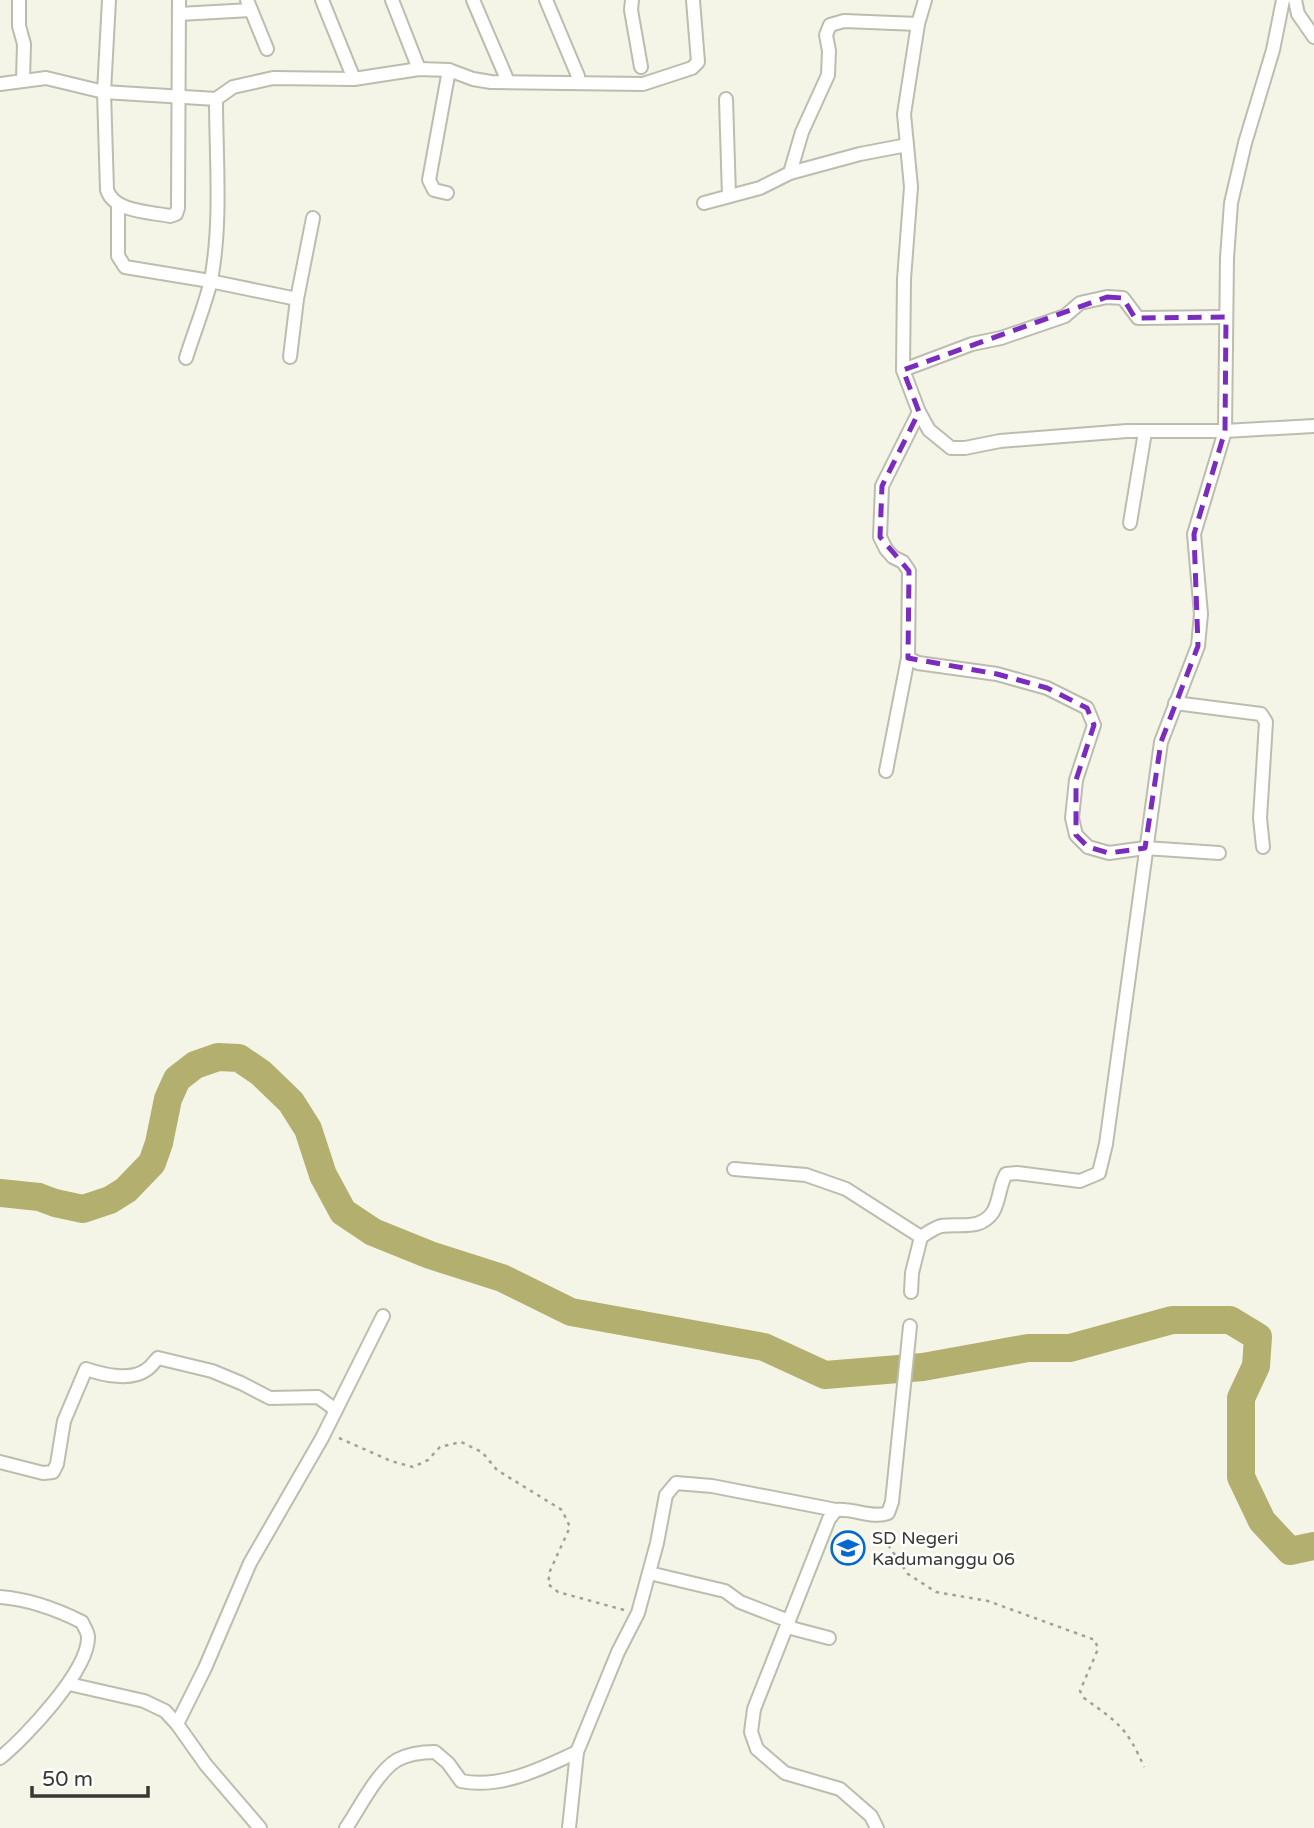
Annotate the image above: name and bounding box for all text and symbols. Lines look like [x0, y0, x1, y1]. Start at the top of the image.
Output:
place label: SD Negeri Kadumanggu 06 [872, 1527, 1015, 1570]
school or university icon: SD Negeri Kadumanggu 06 [829, 1529, 867, 1567]
scale bar [32, 1755, 147, 1799]
text: 50 m [42, 1767, 93, 1792]

